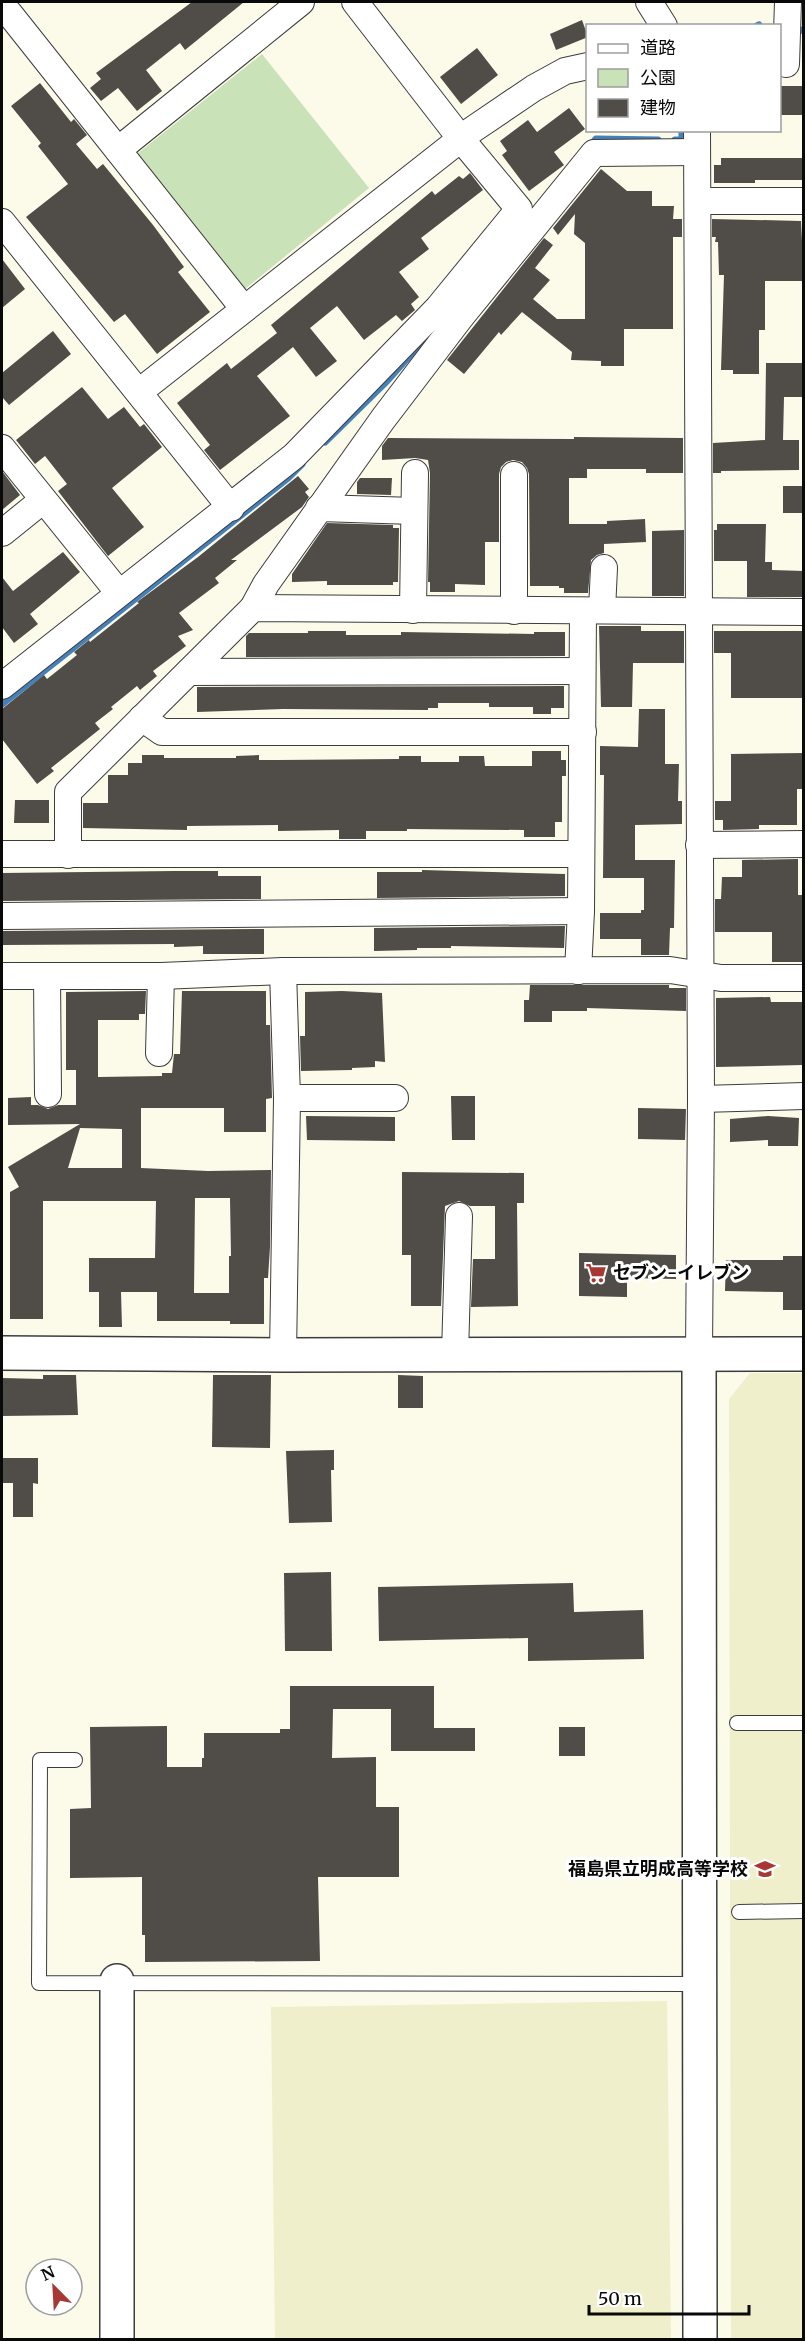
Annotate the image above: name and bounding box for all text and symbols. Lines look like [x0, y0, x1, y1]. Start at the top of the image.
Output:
legend [586, 24, 781, 132]
text: 道路 [640, 36, 676, 59]
text: 公園 [640, 66, 676, 89]
text: 建物 [640, 96, 676, 119]
supermarket icon: セブン-イレブン [584, 1261, 608, 1285]
place label: セブン-イレブン [613, 1261, 749, 1284]
place label: 福島県立明成高等学校 [568, 1857, 748, 1880]
school or university icon: 福島県立明成高等学校 [753, 1857, 777, 1881]
north arrow [24, 2257, 84, 2317]
text: N [38, 2261, 58, 2285]
scale bar [589, 2278, 750, 2316]
text: 50 m [598, 2287, 642, 2310]

